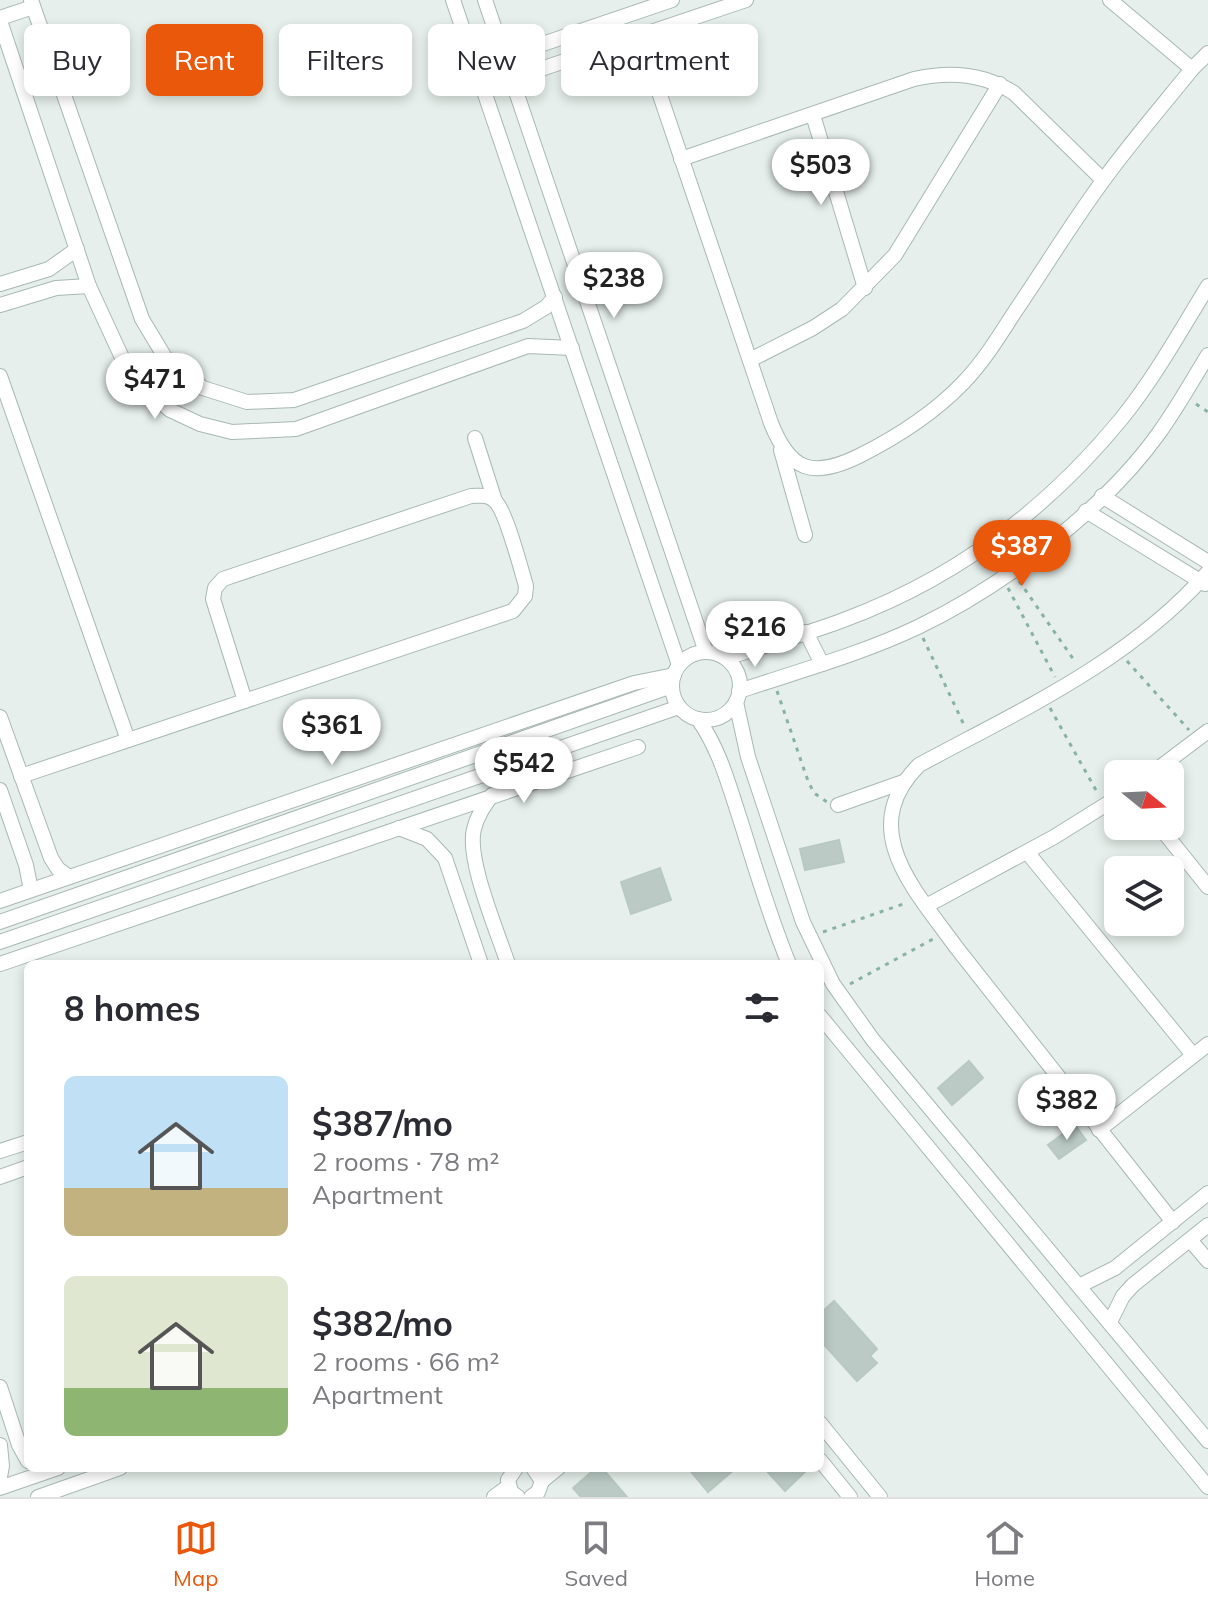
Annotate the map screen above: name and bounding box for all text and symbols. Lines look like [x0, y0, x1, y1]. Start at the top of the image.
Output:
chip: Buy [24, 24, 130, 96]
chip: Rent [146, 24, 263, 96]
chip: Filters [279, 24, 412, 96]
chip: New [428, 24, 545, 96]
chip: Apartment [561, 24, 758, 96]
pin: $503 [774, 139, 868, 207]
text: $503 [790, 148, 852, 181]
pin: $238 [567, 252, 661, 320]
text: $238 [583, 261, 645, 294]
pin: $471 [108, 353, 202, 421]
text: $471 [124, 362, 186, 395]
pin: $387 [975, 520, 1069, 588]
text: $387 [991, 529, 1053, 562]
pin: $216 [708, 601, 802, 669]
text: $216 [724, 610, 786, 643]
pin: $361 [285, 699, 379, 767]
text: $361 [301, 708, 363, 741]
pin: $542 [477, 737, 571, 805]
text: $542 [493, 746, 555, 779]
north arrow [1104, 760, 1184, 840]
map controls [1104, 760, 1184, 936]
button: layers [1104, 856, 1184, 936]
icon: filters [740, 986, 784, 1030]
text: 8 homes [64, 987, 201, 1030]
pin: $382 [1020, 1074, 1114, 1142]
text: $382 [1036, 1083, 1098, 1116]
text: $387/mo [312, 1102, 453, 1145]
icon: home [128, 1108, 224, 1204]
text: 2 rooms · 78 m² [312, 1145, 499, 1178]
text: Apartment [312, 1178, 443, 1211]
text: $382/mo [312, 1302, 453, 1345]
icon: home [128, 1308, 224, 1404]
text: 2 rooms · 66 m² [312, 1345, 499, 1378]
text: Apartment [312, 1378, 443, 1411]
tab: Map [173, 1516, 218, 1592]
tab: Saved [565, 1516, 628, 1592]
tab: Home [974, 1516, 1035, 1592]

